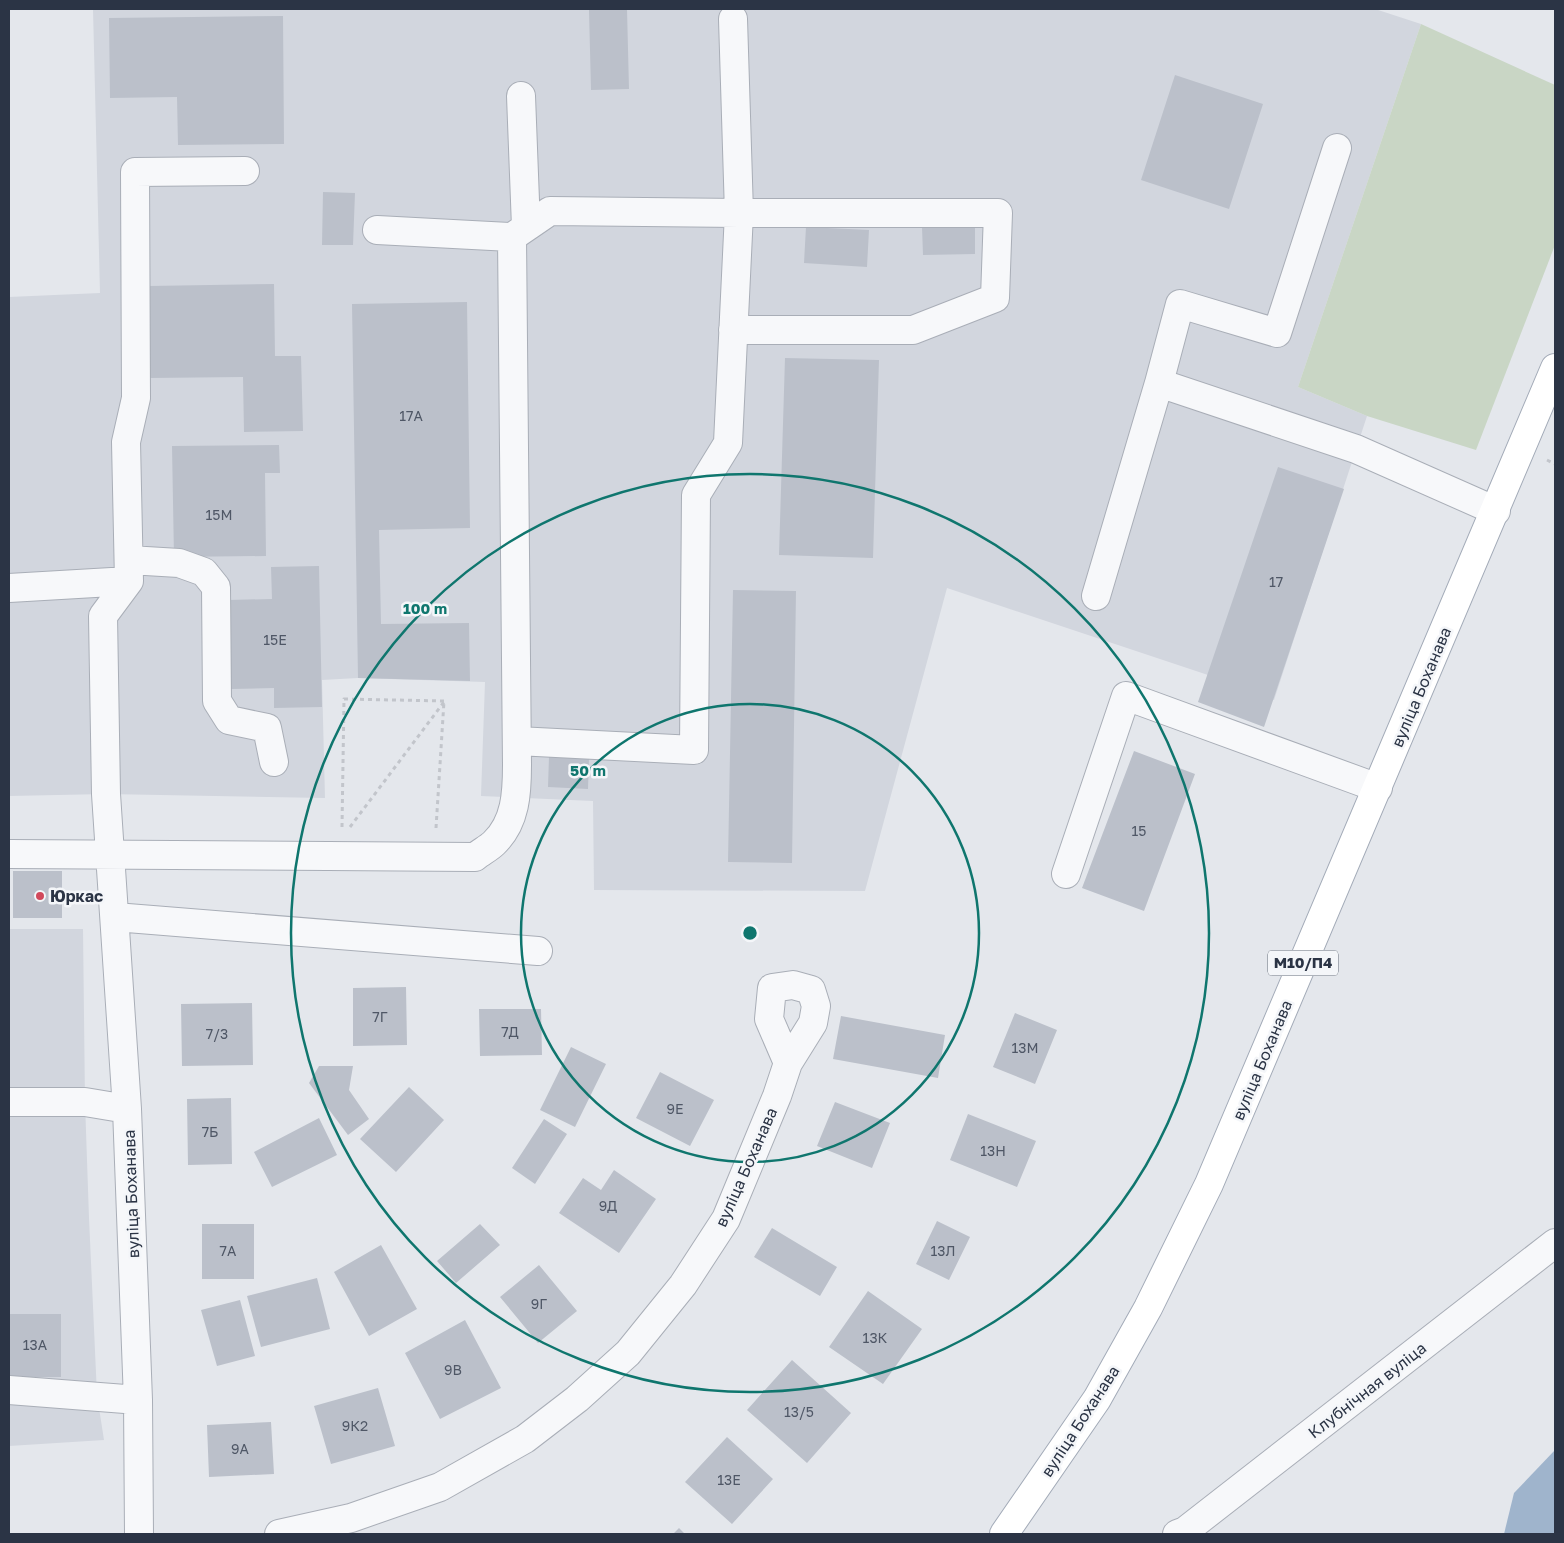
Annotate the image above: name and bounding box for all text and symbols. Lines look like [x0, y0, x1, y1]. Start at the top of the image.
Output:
house number: 17А [399, 407, 423, 424]
house number: 15М [206, 506, 232, 523]
house number: 17 [1269, 573, 1283, 590]
text: 100 m [403, 599, 447, 617]
street label: вуліца Боханава [1387, 624, 1455, 750]
house number: 15Е [263, 631, 287, 648]
text: 50 m [570, 761, 606, 779]
house number: 15 [1132, 822, 1146, 839]
place label: Юркас [50, 886, 103, 906]
marker: Юркас [34, 890, 46, 902]
centre of rings [741, 924, 759, 942]
road number: М10/П4 [1268, 950, 1338, 976]
street label: вуліца Боханава [1228, 997, 1296, 1123]
house number: 7Г [372, 1008, 388, 1025]
house number: 7Д [501, 1023, 519, 1040]
house number: 7/3 [206, 1025, 228, 1042]
house number: 13М [1011, 1039, 1039, 1056]
house number: 9Е [666, 1100, 684, 1117]
street label: вуліца Боханава [711, 1104, 781, 1230]
house number: 7Б [202, 1123, 218, 1140]
street label: вуліца Боханава [119, 1129, 143, 1259]
house number: 13Н [980, 1142, 1006, 1159]
house number: 9Д [599, 1197, 617, 1214]
house number: 7А [220, 1242, 237, 1259]
house number: 13Л [931, 1242, 956, 1259]
house number: 9Г [531, 1295, 547, 1312]
house number: 13К [863, 1329, 888, 1346]
house number: 13А [23, 1336, 48, 1353]
street label: Клубнічная вуліца [1304, 1338, 1430, 1442]
house number: 9В [444, 1361, 462, 1378]
street label: вуліца Боханава [1037, 1362, 1123, 1480]
house number: 13/5 [784, 1403, 814, 1420]
house number: 9К2 [342, 1417, 368, 1434]
house number: 9А [231, 1440, 250, 1457]
house number: 13Е [717, 1471, 741, 1488]

